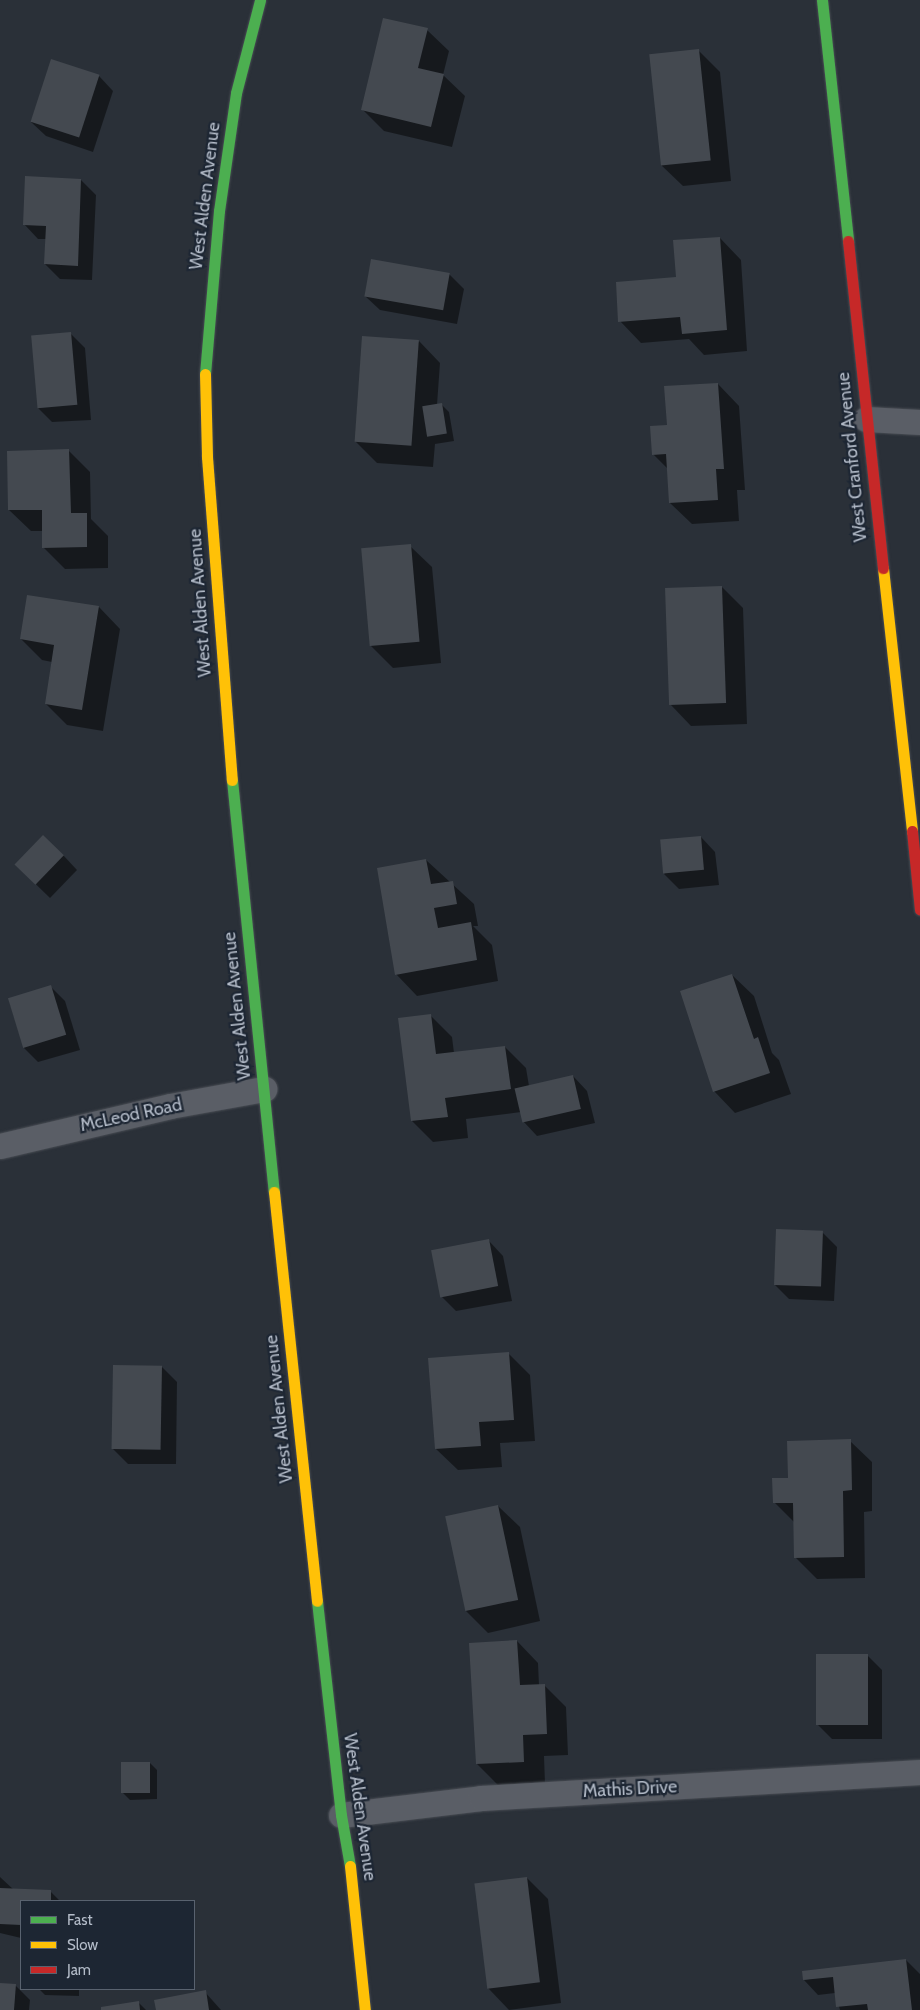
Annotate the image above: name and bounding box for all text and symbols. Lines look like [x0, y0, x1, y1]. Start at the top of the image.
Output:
street label: West Alden Avenue [185, 121, 225, 271]
street label: West Cranford Avenue [832, 371, 872, 543]
street label: West Alden Avenue [184, 528, 216, 678]
street label: West Alden Avenue [218, 931, 256, 1081]
street label: McLeod Road [78, 1094, 184, 1136]
street label: West Alden Avenue [260, 1334, 298, 1484]
street label: West Alden Avenue [339, 1732, 381, 1882]
street label: Mathis Drive [582, 1776, 678, 1802]
legend [20, 1900, 195, 1990]
text: Fast [67, 1911, 92, 1929]
text: Slow [67, 1936, 98, 1954]
text: Jam [67, 1961, 91, 1979]

